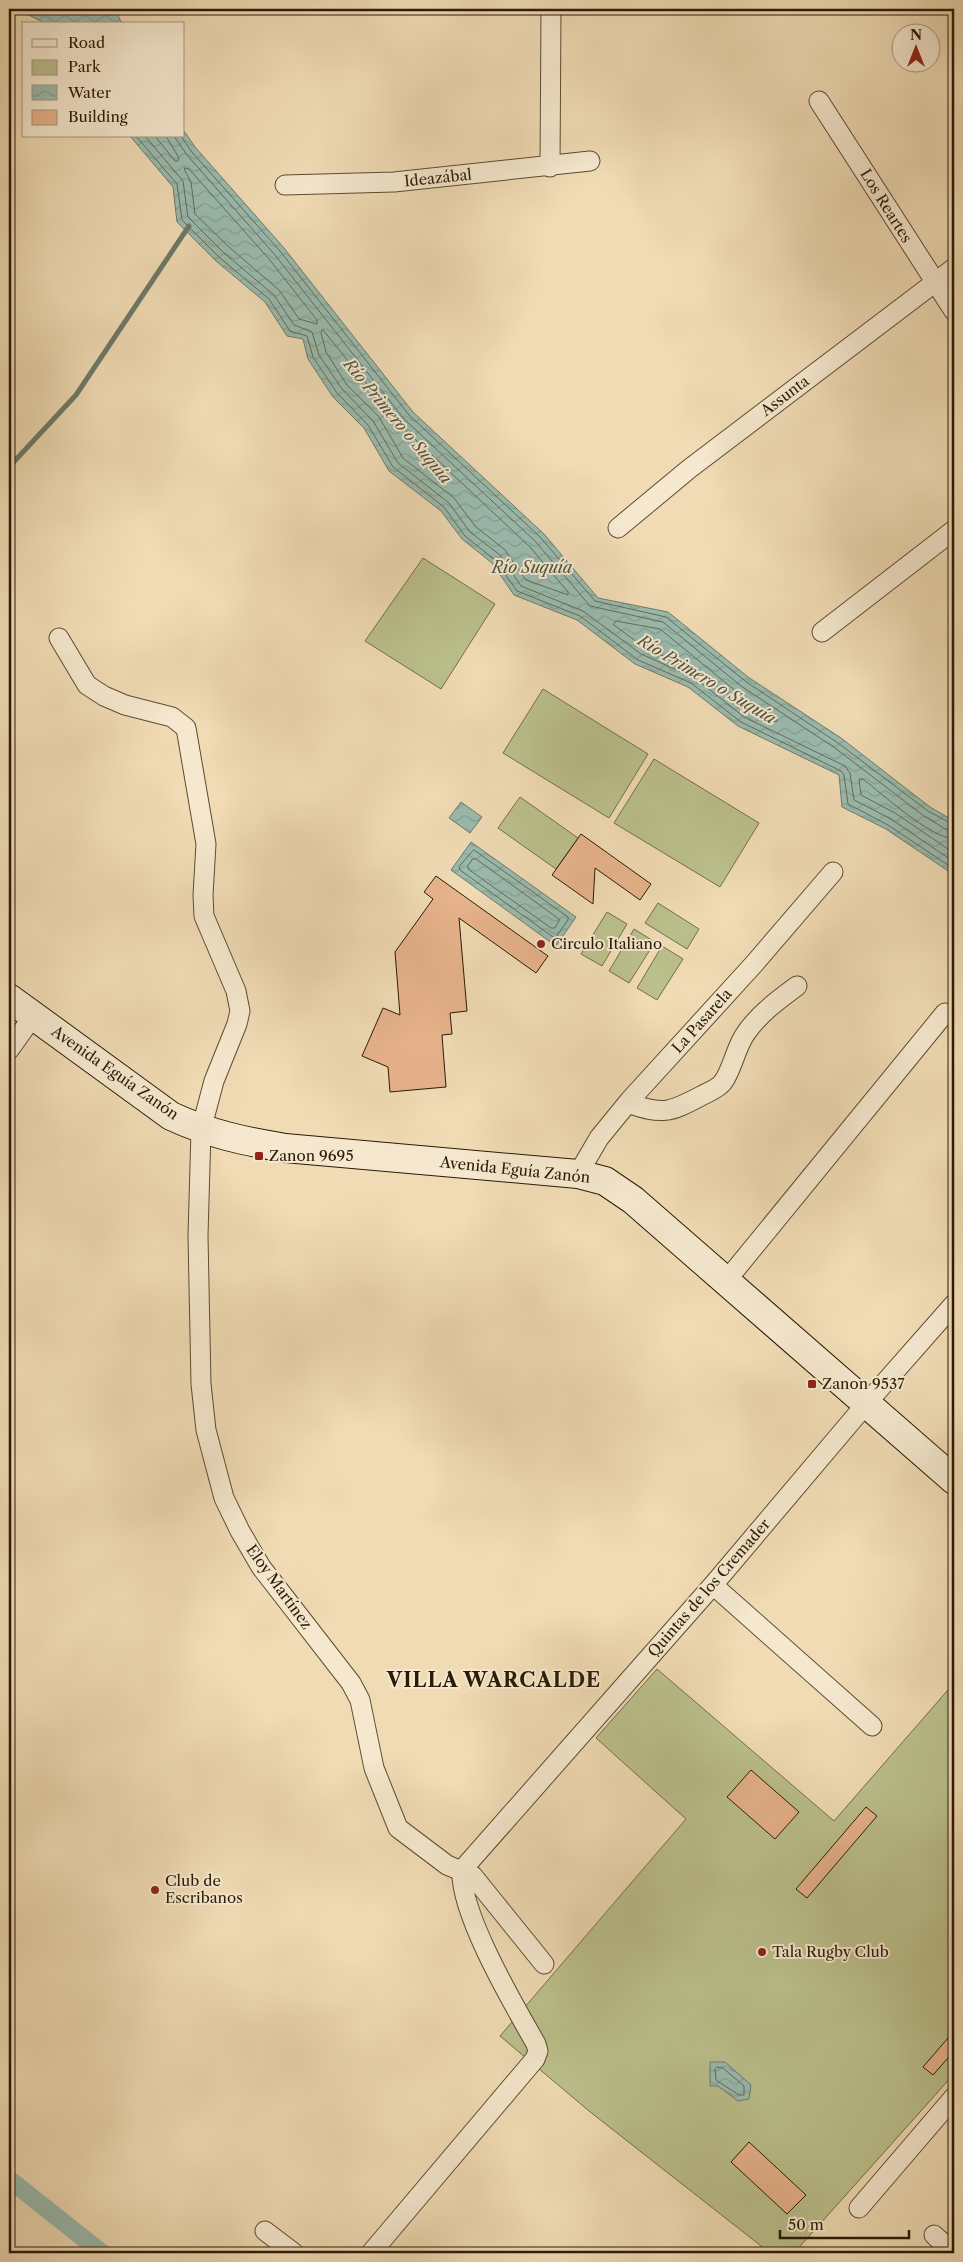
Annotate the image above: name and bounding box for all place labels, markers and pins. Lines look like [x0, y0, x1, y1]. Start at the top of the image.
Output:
place label: Circulo Italiano [551, 934, 662, 953]
marker: Circulo Italiano [535, 938, 547, 950]
place label: Zanon 9695 [269, 1146, 354, 1165]
marker: Zanon 9695 [253, 1150, 265, 1162]
place label: Zanon 9537 [822, 1374, 905, 1393]
marker: Zanon 9537 [806, 1378, 818, 1390]
place label: Club de Escribanos [165, 1871, 243, 1907]
marker: Club de Escribanos [149, 1884, 161, 1896]
place label: Tala Rugby Club [772, 1942, 889, 1961]
marker: Tala Rugby Club [756, 1946, 768, 1958]

